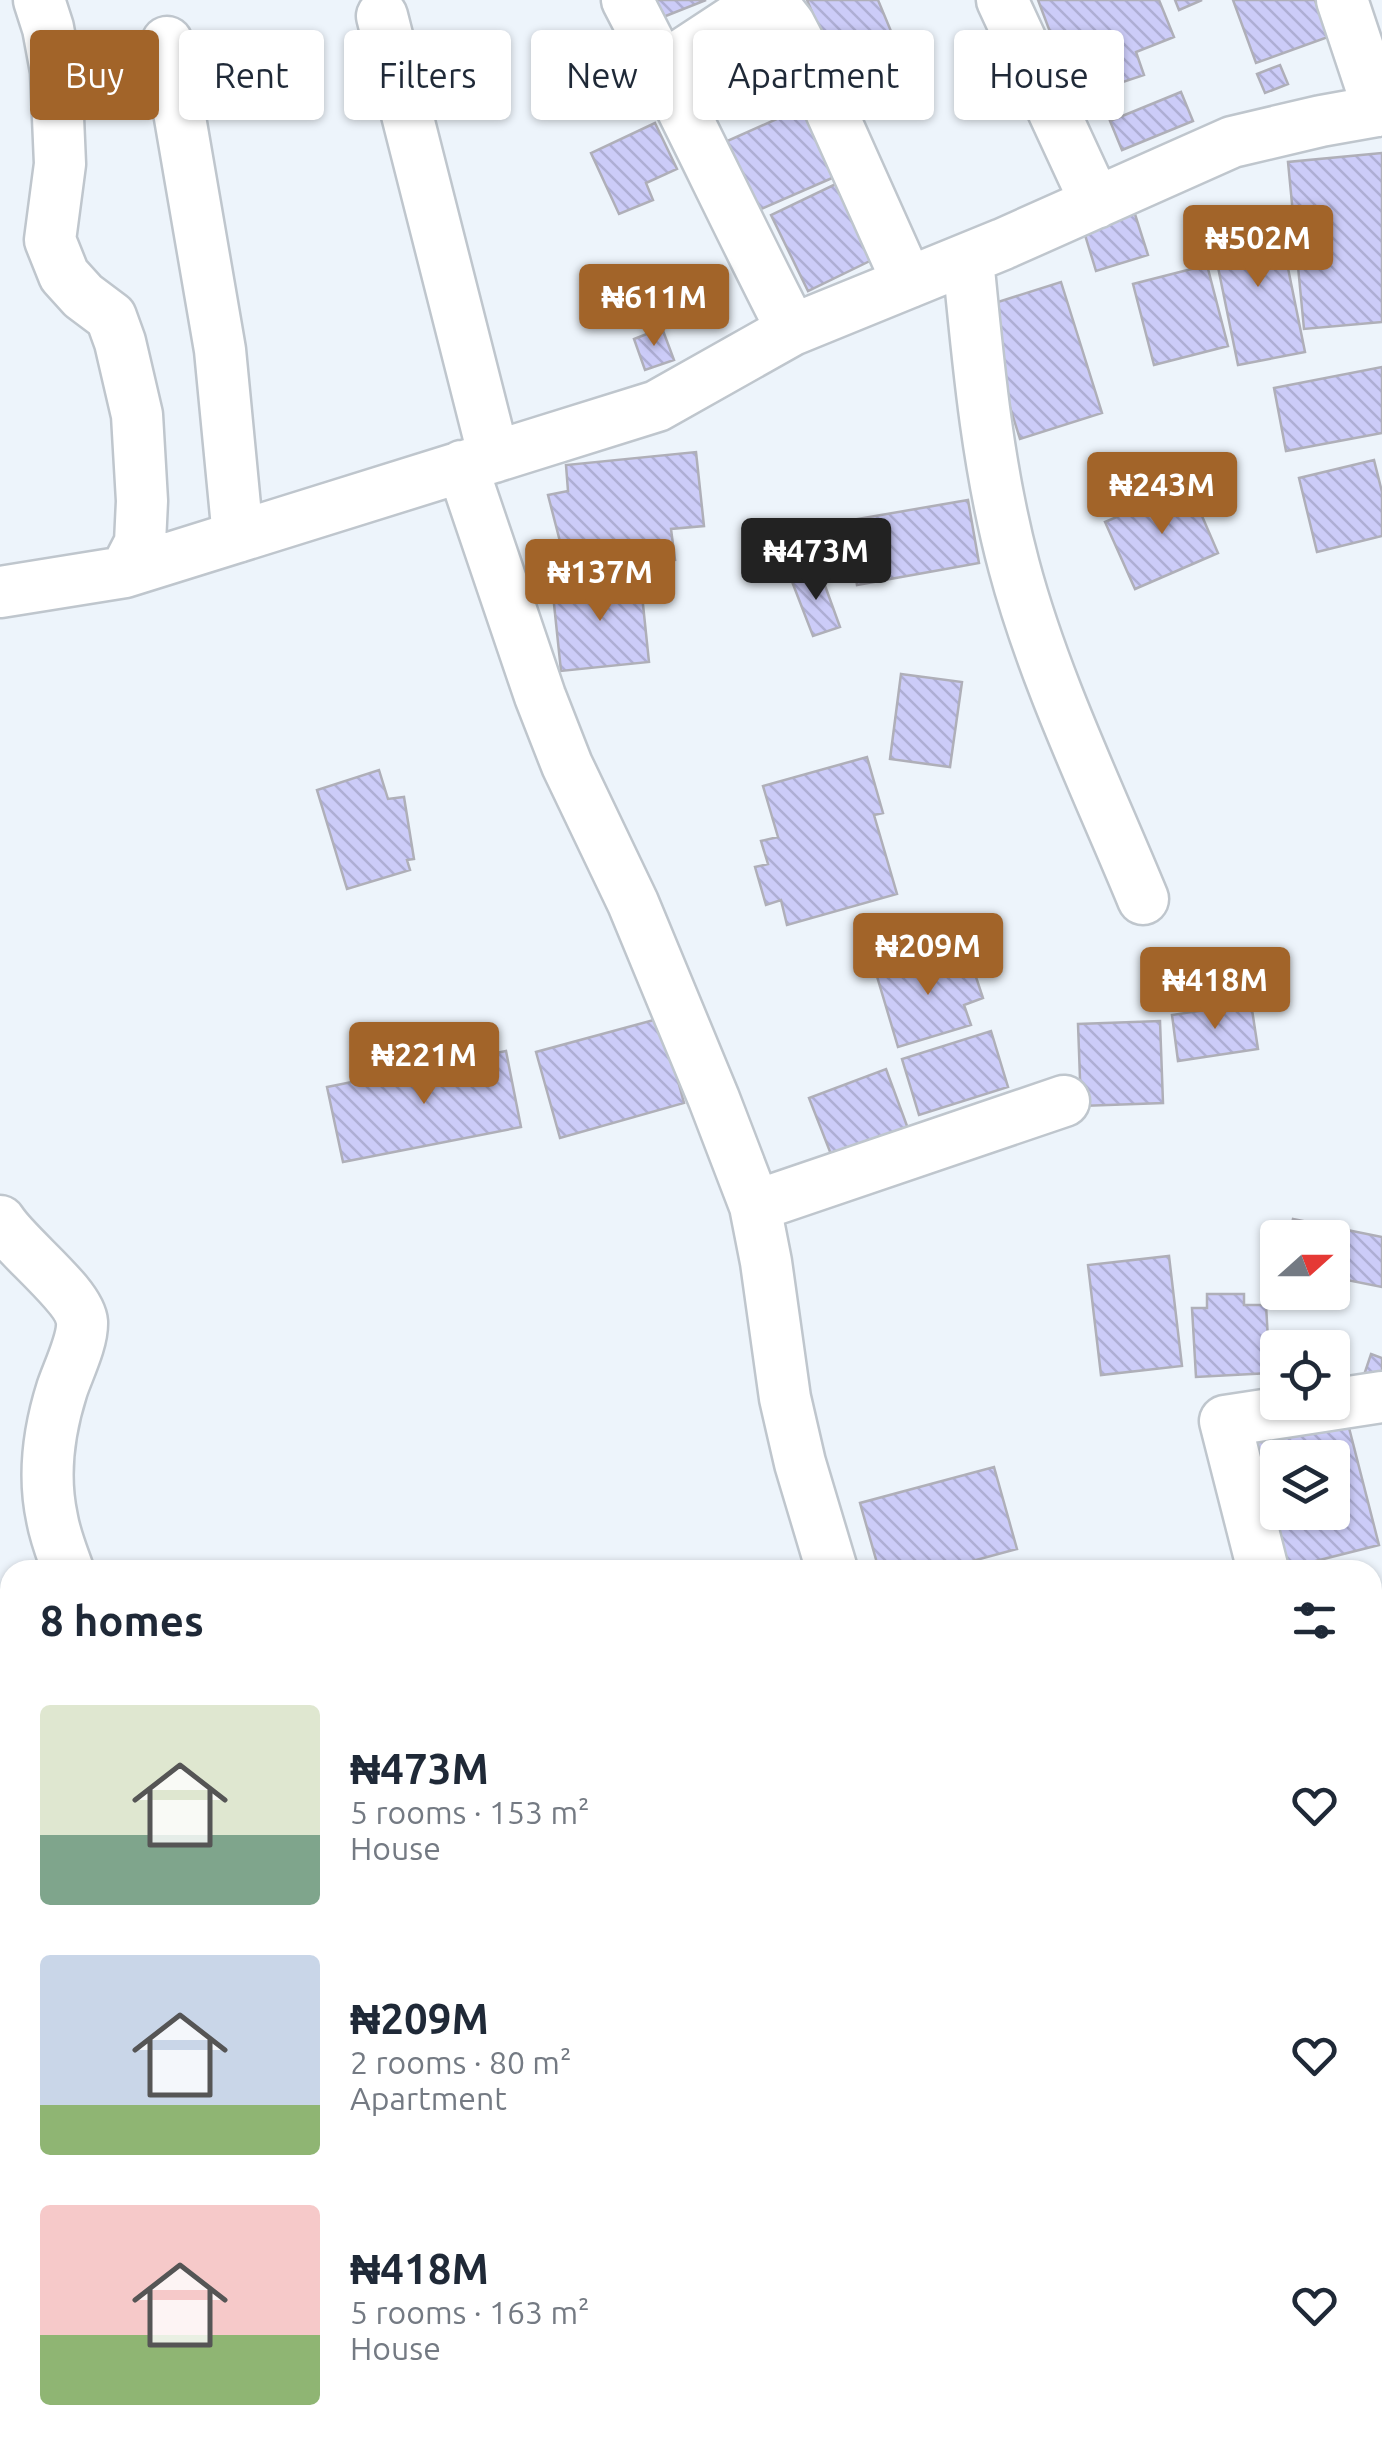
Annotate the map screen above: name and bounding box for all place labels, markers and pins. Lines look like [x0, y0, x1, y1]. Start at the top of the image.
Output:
pin: ₦502M [1188, 205, 1328, 290]
pin: ₦611M [584, 264, 724, 349]
pin: ₦243M [1092, 452, 1232, 537]
pin: ₦473M [746, 518, 886, 603]
pin: ₦137M [530, 539, 670, 624]
pin: ₦209M [858, 913, 998, 998]
pin: ₦418M [1145, 947, 1285, 1032]
pin: ₦221M [354, 1022, 494, 1107]

